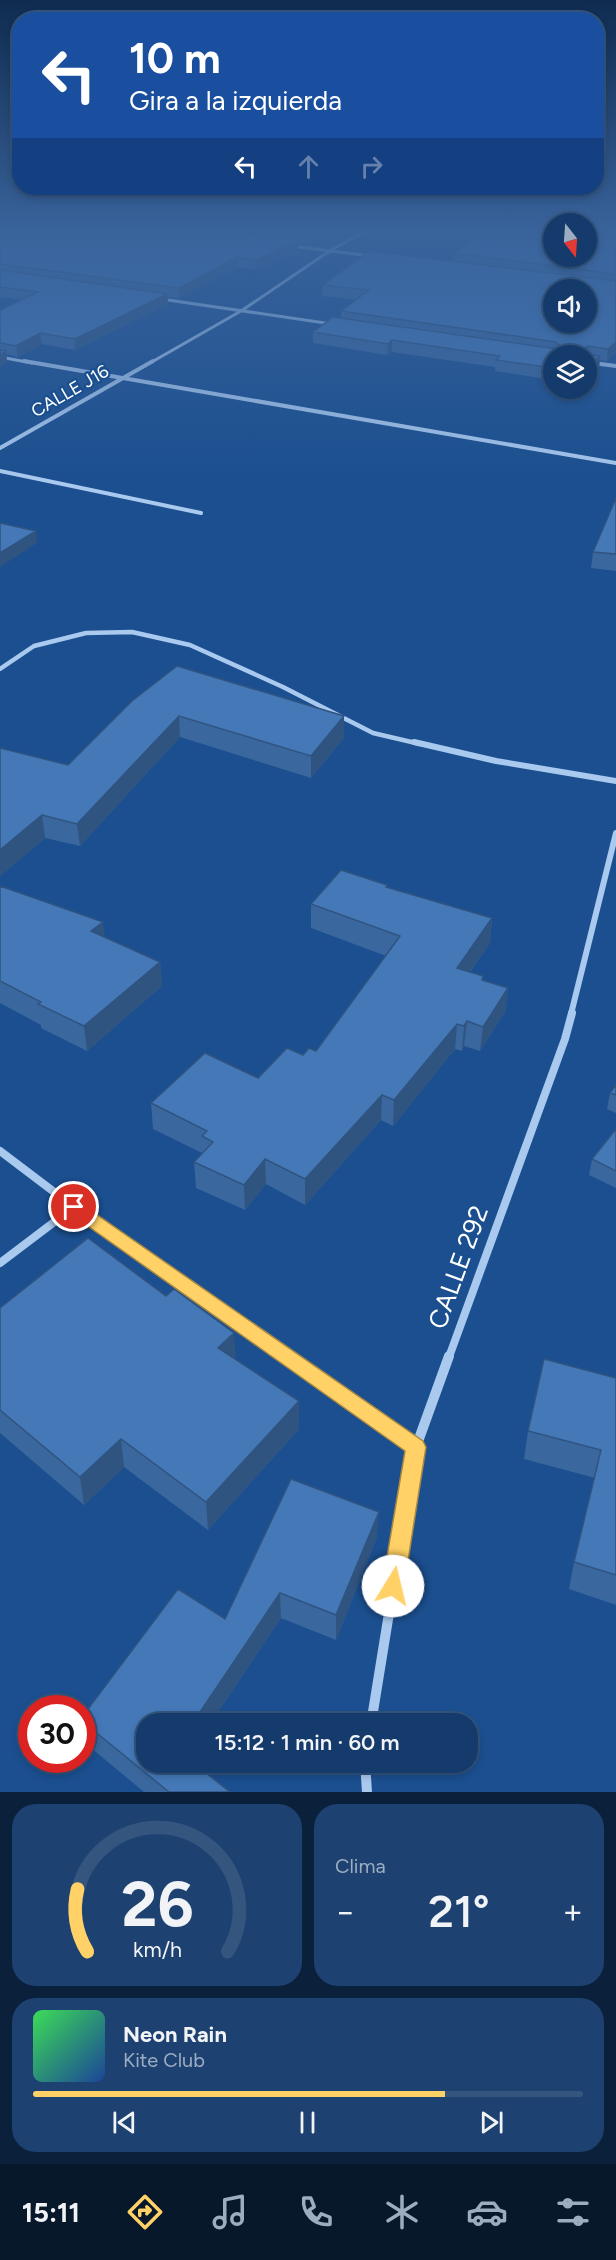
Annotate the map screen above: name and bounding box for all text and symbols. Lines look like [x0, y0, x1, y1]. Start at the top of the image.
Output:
text: 10 m [129, 33, 221, 84]
icon: left [30, 36, 108, 114]
text: Gira a la izquierda [129, 84, 342, 117]
icon: left [229, 150, 262, 183]
icon: ahead [292, 150, 325, 183]
icon: right [355, 150, 388, 183]
north arrow [543, 213, 597, 267]
map controls [543, 213, 597, 399]
button: sound [543, 279, 597, 333]
button: layers [543, 345, 597, 399]
street label: CALLE J16 [27, 360, 113, 422]
pin [48, 1181, 99, 1232]
icon: arrive [57, 1190, 90, 1223]
street label: CALLE 292 [421, 1201, 495, 1333]
position arrow [361, 1554, 425, 1618]
speed limit sign: 30 [18, 1695, 96, 1773]
text: 15:12 · 1 min · 60 m [214, 1729, 400, 1756]
text: Clima [335, 1854, 386, 1878]
text: 26 [121, 1867, 193, 1942]
text: 21° [428, 1884, 490, 1938]
text: − [335, 1892, 356, 1931]
text: + [562, 1892, 583, 1931]
text: km/h [133, 1937, 181, 1962]
text: Neon Rain [123, 2021, 227, 2048]
text: Kite Club [123, 2048, 205, 2072]
icon: previous [108, 2106, 141, 2139]
icon: pause [291, 2106, 324, 2139]
icon: next [475, 2106, 508, 2139]
icon: directions [124, 2191, 166, 2233]
icon: music [209, 2191, 251, 2233]
icon: phone [295, 2191, 337, 2233]
icon: climate [381, 2191, 423, 2233]
icon: car [466, 2191, 508, 2233]
icon: filters [552, 2191, 594, 2233]
text: 15:11 [22, 2196, 80, 2229]

